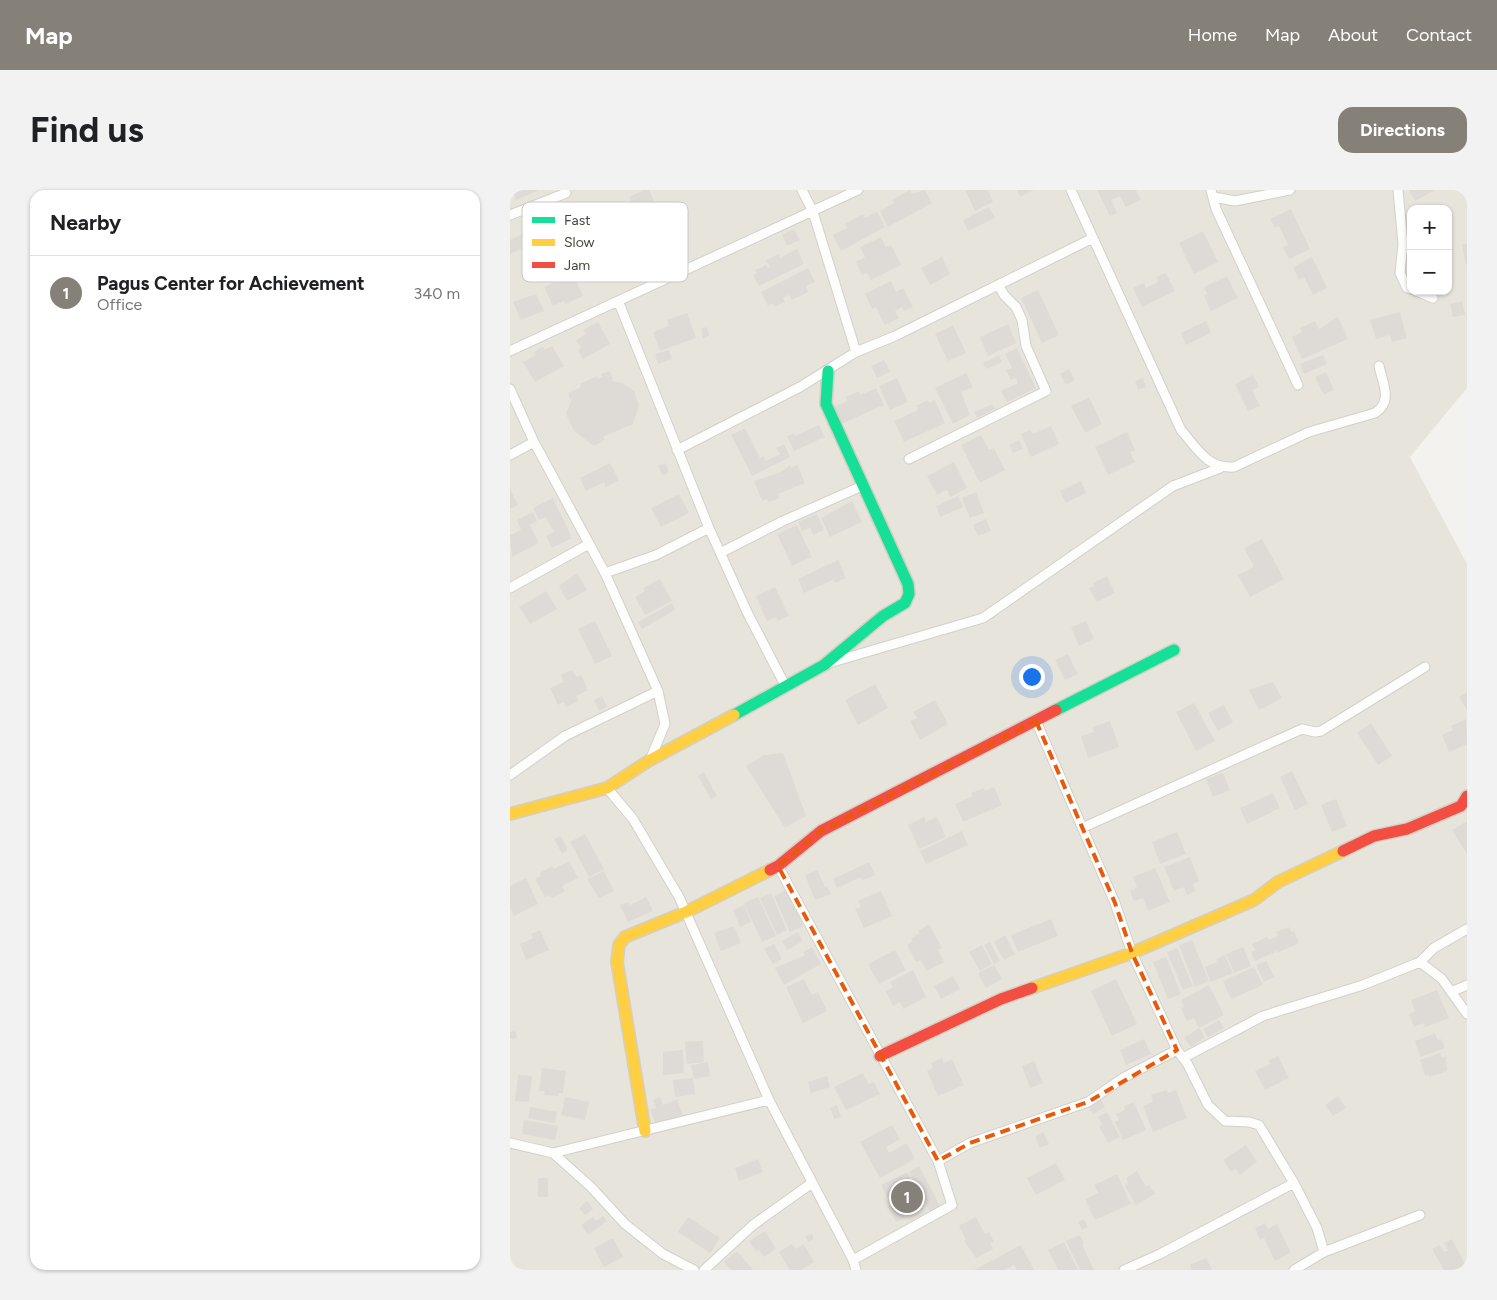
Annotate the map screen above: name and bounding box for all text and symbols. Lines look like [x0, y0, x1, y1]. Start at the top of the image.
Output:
text: Map [25, 21, 73, 50]
text: Home [1188, 24, 1237, 46]
text: Map [1265, 24, 1300, 46]
text: About [1328, 24, 1378, 46]
text: Contact [1406, 24, 1472, 46]
button: Directions [1338, 107, 1467, 153]
text: Find us [30, 109, 144, 151]
legend [522, 202, 688, 282]
map controls [1407, 205, 1452, 295]
button: + [1407, 205, 1452, 250]
text: Nearby [50, 210, 121, 235]
text: Fast [564, 212, 590, 229]
text: Slow [564, 234, 595, 251]
button: − [1407, 250, 1452, 295]
text: Jam [564, 257, 590, 274]
text: Pagus Center for Achievement [97, 272, 365, 295]
text: 1 [63, 284, 69, 303]
text: 340 m [414, 284, 460, 303]
text: Office [97, 295, 142, 314]
your location [1019, 664, 1045, 690]
pin: 1 [891, 1178, 923, 1216]

